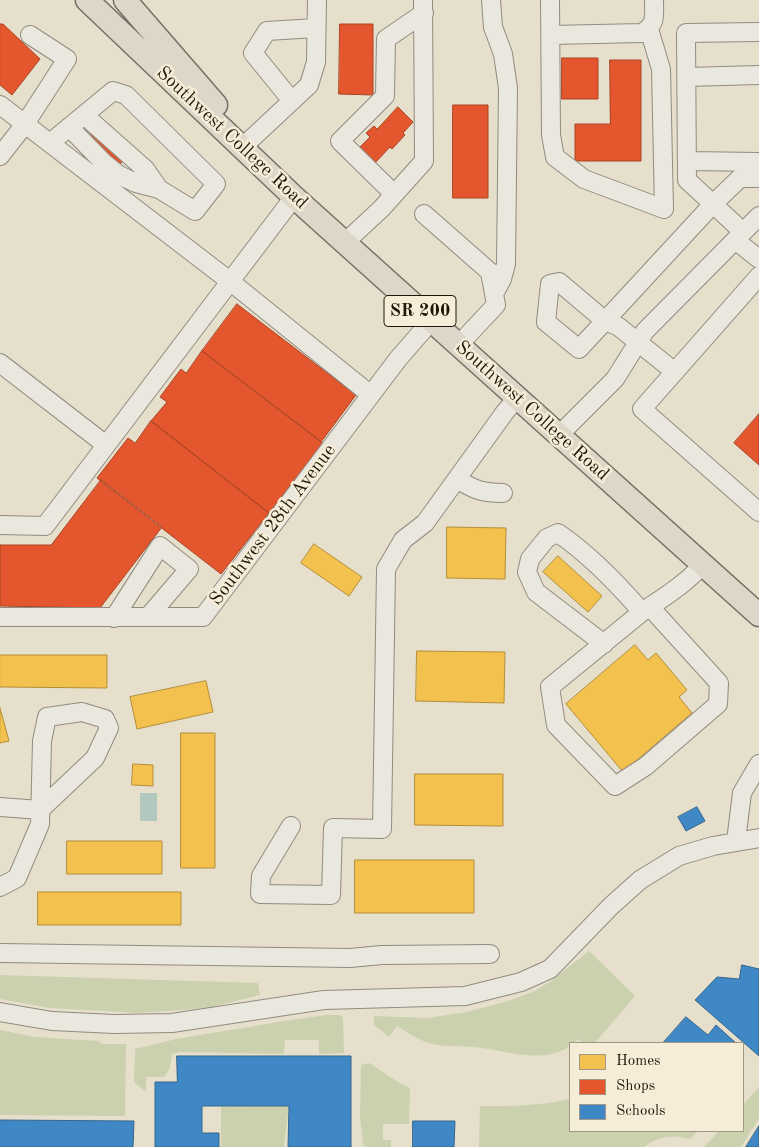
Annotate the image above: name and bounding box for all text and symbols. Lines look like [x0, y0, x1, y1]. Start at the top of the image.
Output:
street label: Southwest College Road [151, 62, 313, 214]
road number: SR 200 [384, 296, 456, 326]
street label: Southwest College Road [450, 336, 614, 486]
street label: Southwest 28th Avenue [205, 440, 341, 610]
legend [569, 1042, 744, 1132]
text: Homes [616, 1054, 661, 1069]
text: Shops [616, 1079, 655, 1094]
text: Schools [616, 1104, 665, 1119]

